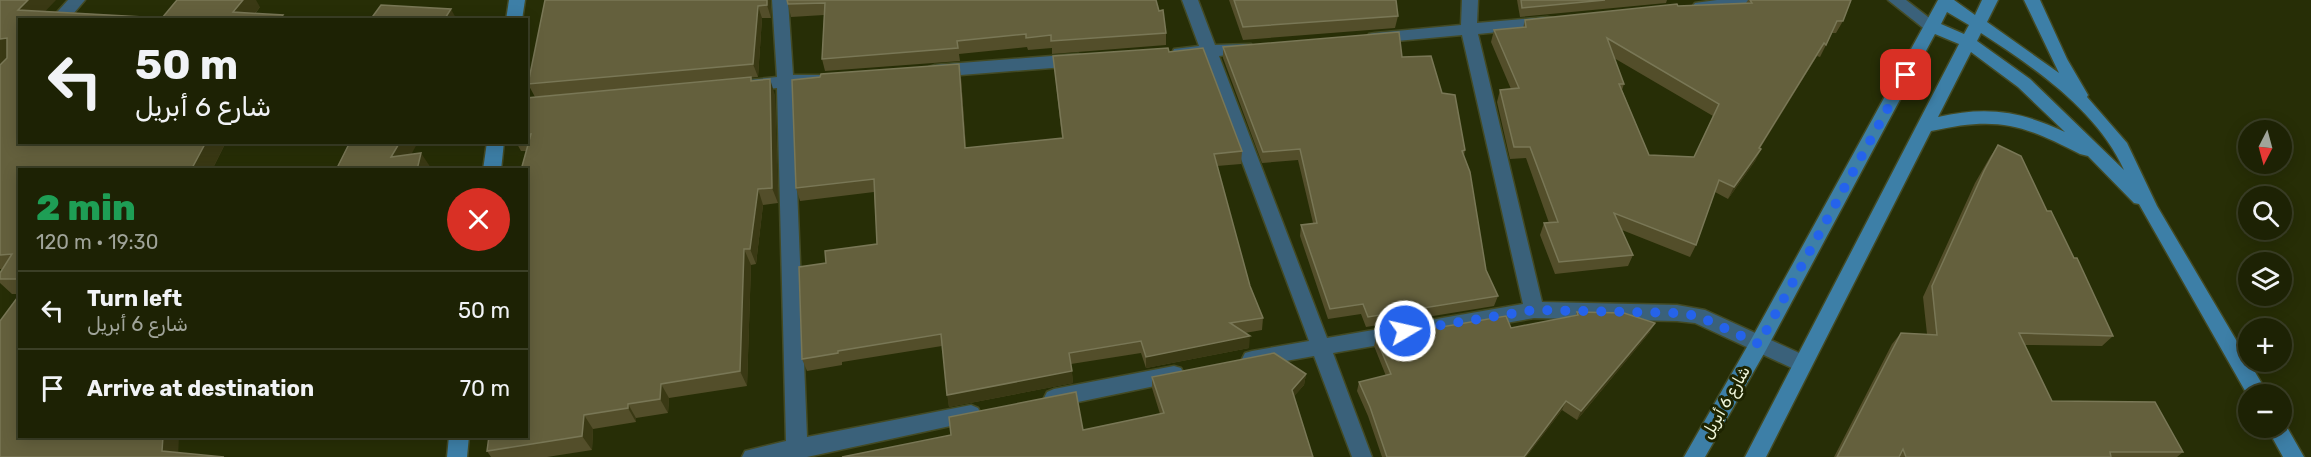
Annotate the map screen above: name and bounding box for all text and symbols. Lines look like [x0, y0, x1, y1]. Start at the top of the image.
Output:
text: 50 m [135, 40, 238, 90]
icon: left [36, 42, 114, 120]
pin [1880, 49, 1931, 100]
icon: arrive [1889, 58, 1922, 91]
text: شارع 6 أبريل [135, 91, 271, 123]
north arrow [2238, 120, 2292, 174]
map controls [2238, 120, 2292, 438]
text: 2 min [36, 186, 136, 229]
button: search [2238, 186, 2292, 240]
button: close [447, 188, 510, 251]
text: 120 m · 19:30 [36, 230, 158, 254]
button: layers [2238, 252, 2292, 306]
text: Turn left [87, 285, 182, 312]
icon: left [36, 294, 69, 327]
text: 50 m [458, 297, 510, 324]
position arrow [1373, 299, 1437, 363]
text: شارع 6 أبريل [87, 312, 188, 336]
button: + [2238, 318, 2292, 372]
street label: شارع 6 أبريل [1697, 363, 1756, 443]
icon: arrive [36, 372, 69, 405]
text: Arrive at destination [87, 375, 314, 402]
text: 70 m [460, 375, 510, 402]
button: − [2238, 384, 2292, 438]

